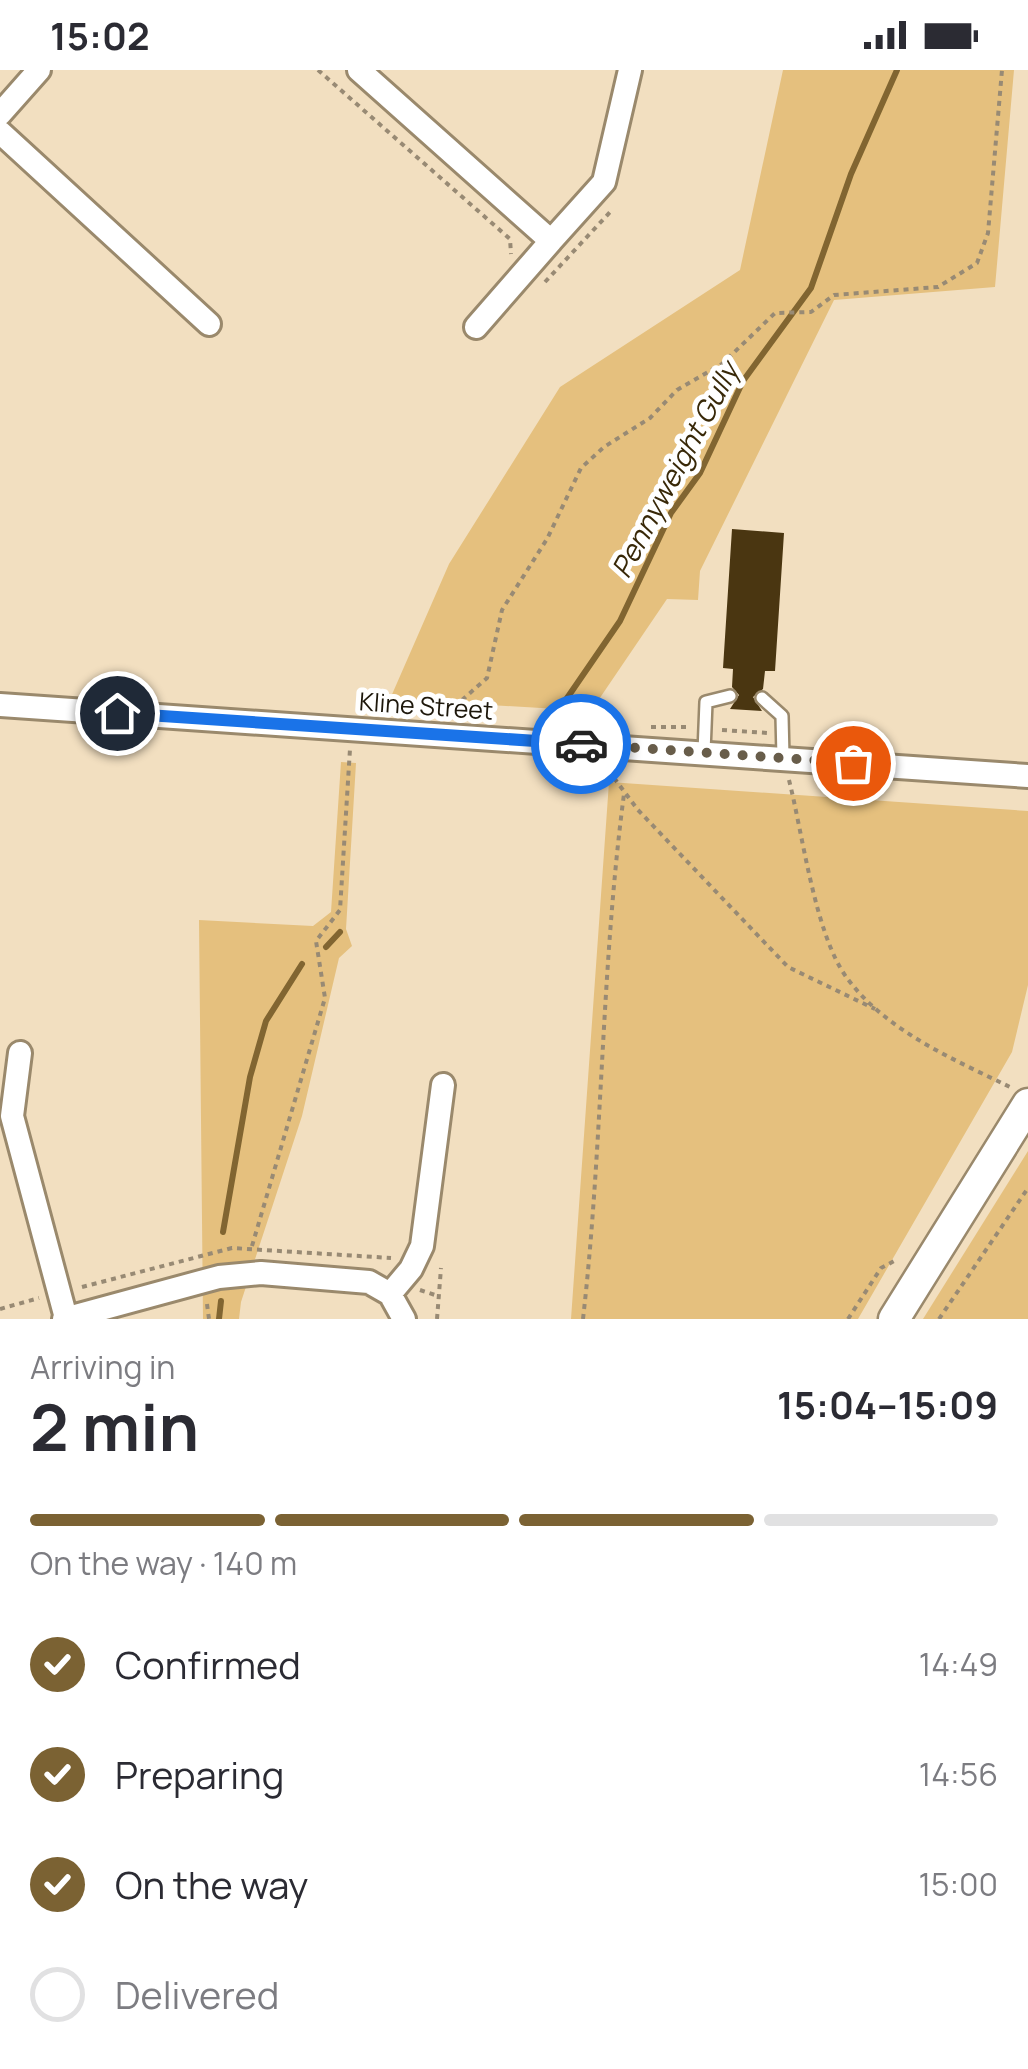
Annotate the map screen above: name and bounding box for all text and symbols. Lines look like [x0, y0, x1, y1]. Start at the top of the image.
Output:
text: 15:02 [50, 9, 150, 61]
water label: Pennyweight Gully [601, 352, 749, 584]
pin [75, 671, 160, 756]
street label: Kline Street [358, 683, 494, 728]
icon: home [90, 686, 145, 741]
courier [531, 694, 631, 794]
icon: car [554, 717, 609, 772]
pin [811, 721, 896, 806]
icon: bag [826, 736, 881, 791]
text: Arriving in [30, 1345, 175, 1389]
text: 15:04–15:09 [777, 1378, 998, 1430]
text: 2 min [30, 1382, 199, 1471]
text: On the way · 140 m [30, 1541, 297, 1585]
icon: check [30, 1637, 85, 1692]
text: Confirmed [115, 1638, 301, 1690]
text: 14:49 [919, 1642, 998, 1686]
icon: check [30, 1747, 85, 1802]
text: Preparing [115, 1748, 284, 1800]
text: 14:56 [919, 1752, 998, 1796]
icon: check [30, 1857, 85, 1912]
text: On the way [115, 1858, 308, 1910]
text: 15:00 [918, 1862, 998, 1906]
text: Delivered [115, 1968, 279, 2020]

